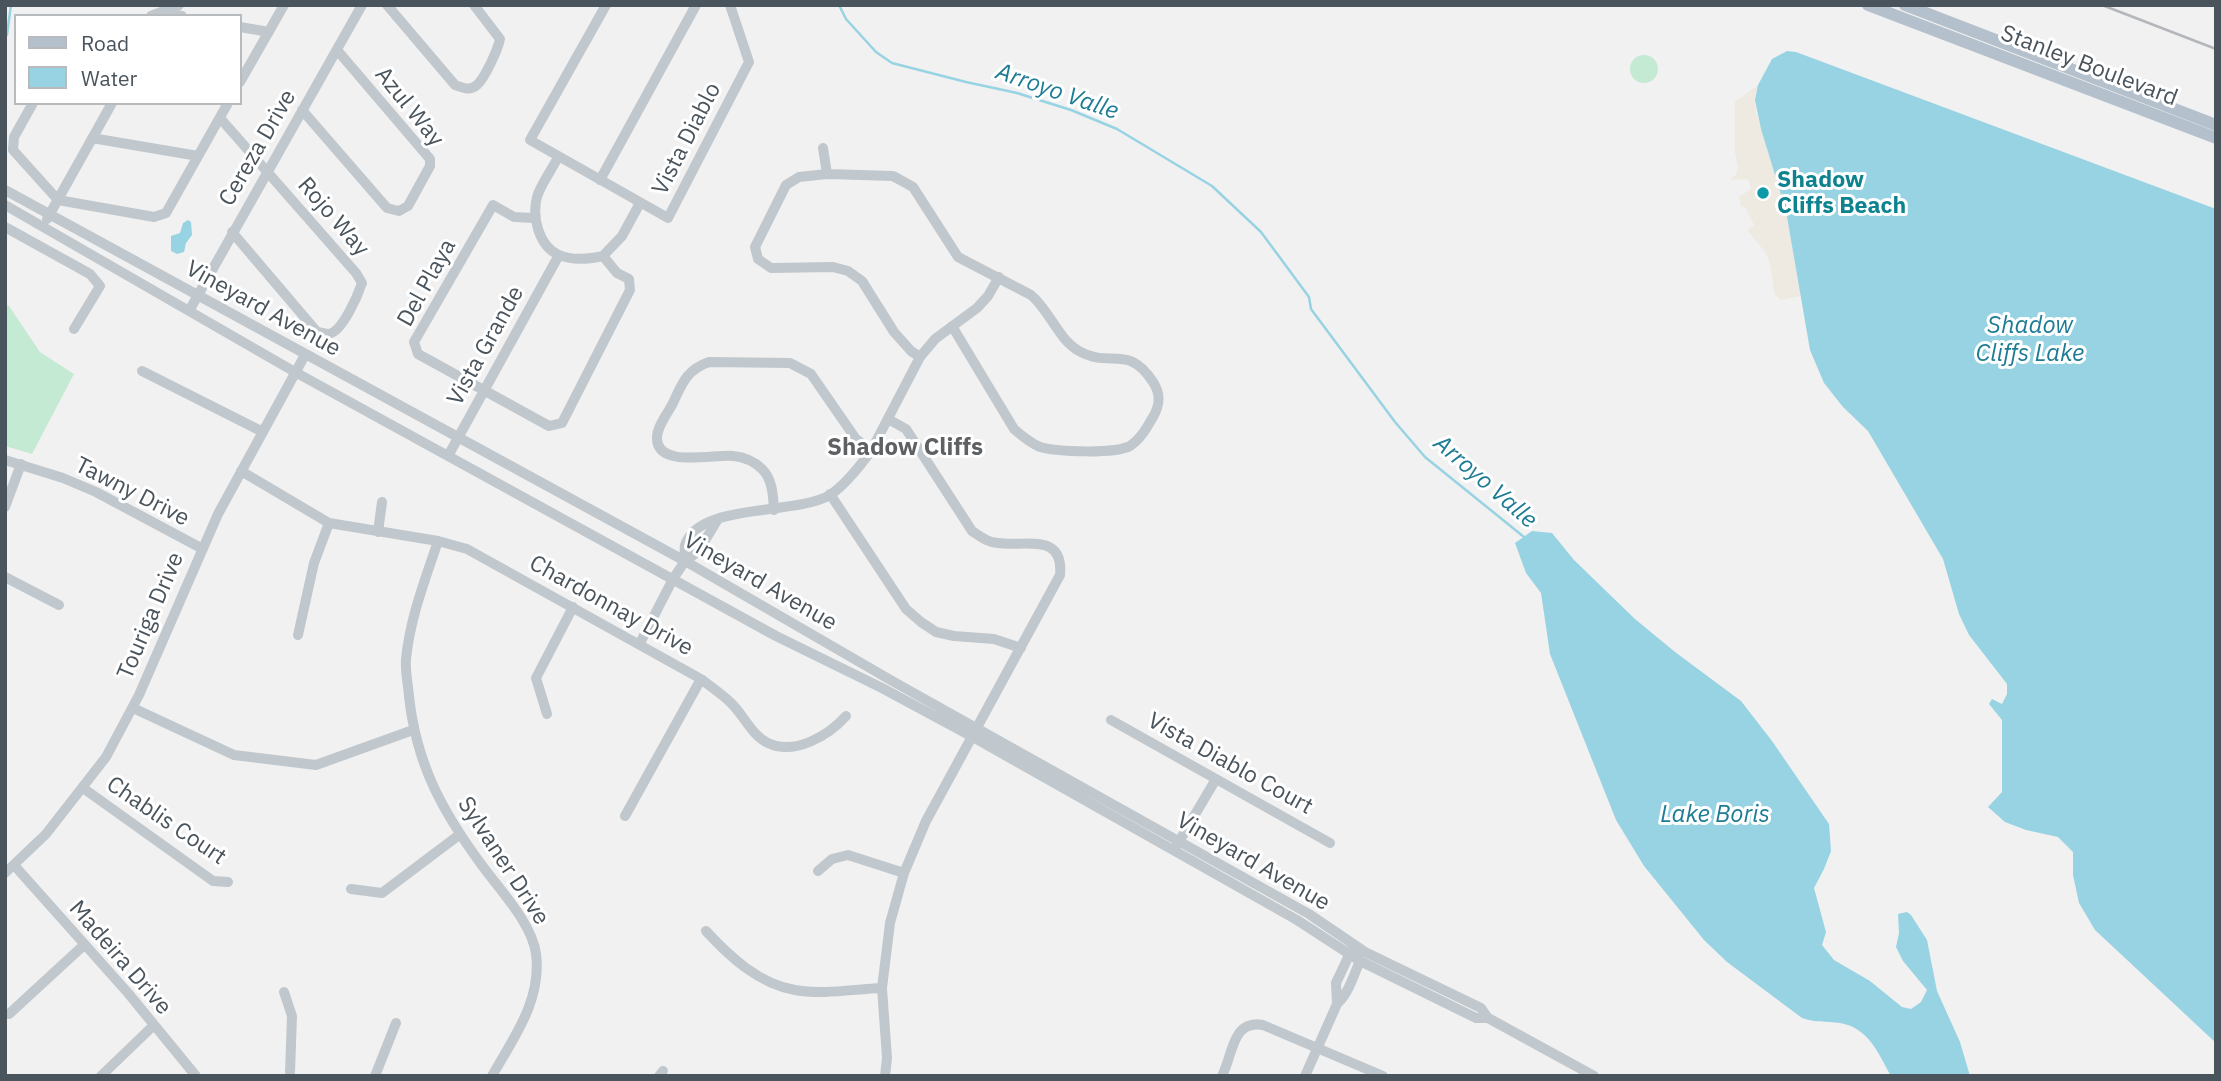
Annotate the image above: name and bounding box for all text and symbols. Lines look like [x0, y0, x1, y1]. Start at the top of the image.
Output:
legend [14, 14, 242, 105]
street label: Stanley Boulevard [1997, 20, 2181, 112]
text: Road [81, 29, 129, 57]
water label: Arroyo Valle [992, 58, 1122, 126]
street label: Azul Way [369, 62, 449, 152]
text: Water [81, 64, 137, 92]
street label: Vista Diablo [647, 78, 727, 200]
street label: Cereza Drive [214, 85, 302, 211]
place label: Shadow Cliffs Beach [1777, 166, 1906, 220]
street label: Rojo Way [291, 172, 375, 262]
marker: Shadow Cliffs Beach [1755, 185, 1771, 201]
street label: Del Playa [392, 235, 462, 331]
street label: Vineyard Avenue [181, 255, 345, 363]
street label: Vista Grande [442, 281, 530, 411]
water label: Shadow Cliffs Lake [1976, 312, 2084, 368]
water label: Arroyo Valle [1427, 429, 1543, 535]
district label: Shadow Cliffs [827, 434, 983, 462]
street label: Tawny Drive [70, 451, 194, 533]
street label: Vineyard Avenue [678, 527, 842, 637]
street label: Touriga Drive [112, 548, 190, 684]
street label: Chardonnay Drive [524, 550, 698, 662]
street label: Vista Diablo Court [1143, 707, 1317, 821]
street label: Chablis Court [101, 771, 231, 871]
street label: Sylvaner Drive [451, 792, 555, 930]
water label: Lake Boris [1660, 801, 1770, 829]
street label: Vineyard Avenue [1171, 807, 1335, 917]
street label: Madeira Drive [63, 895, 177, 1021]

